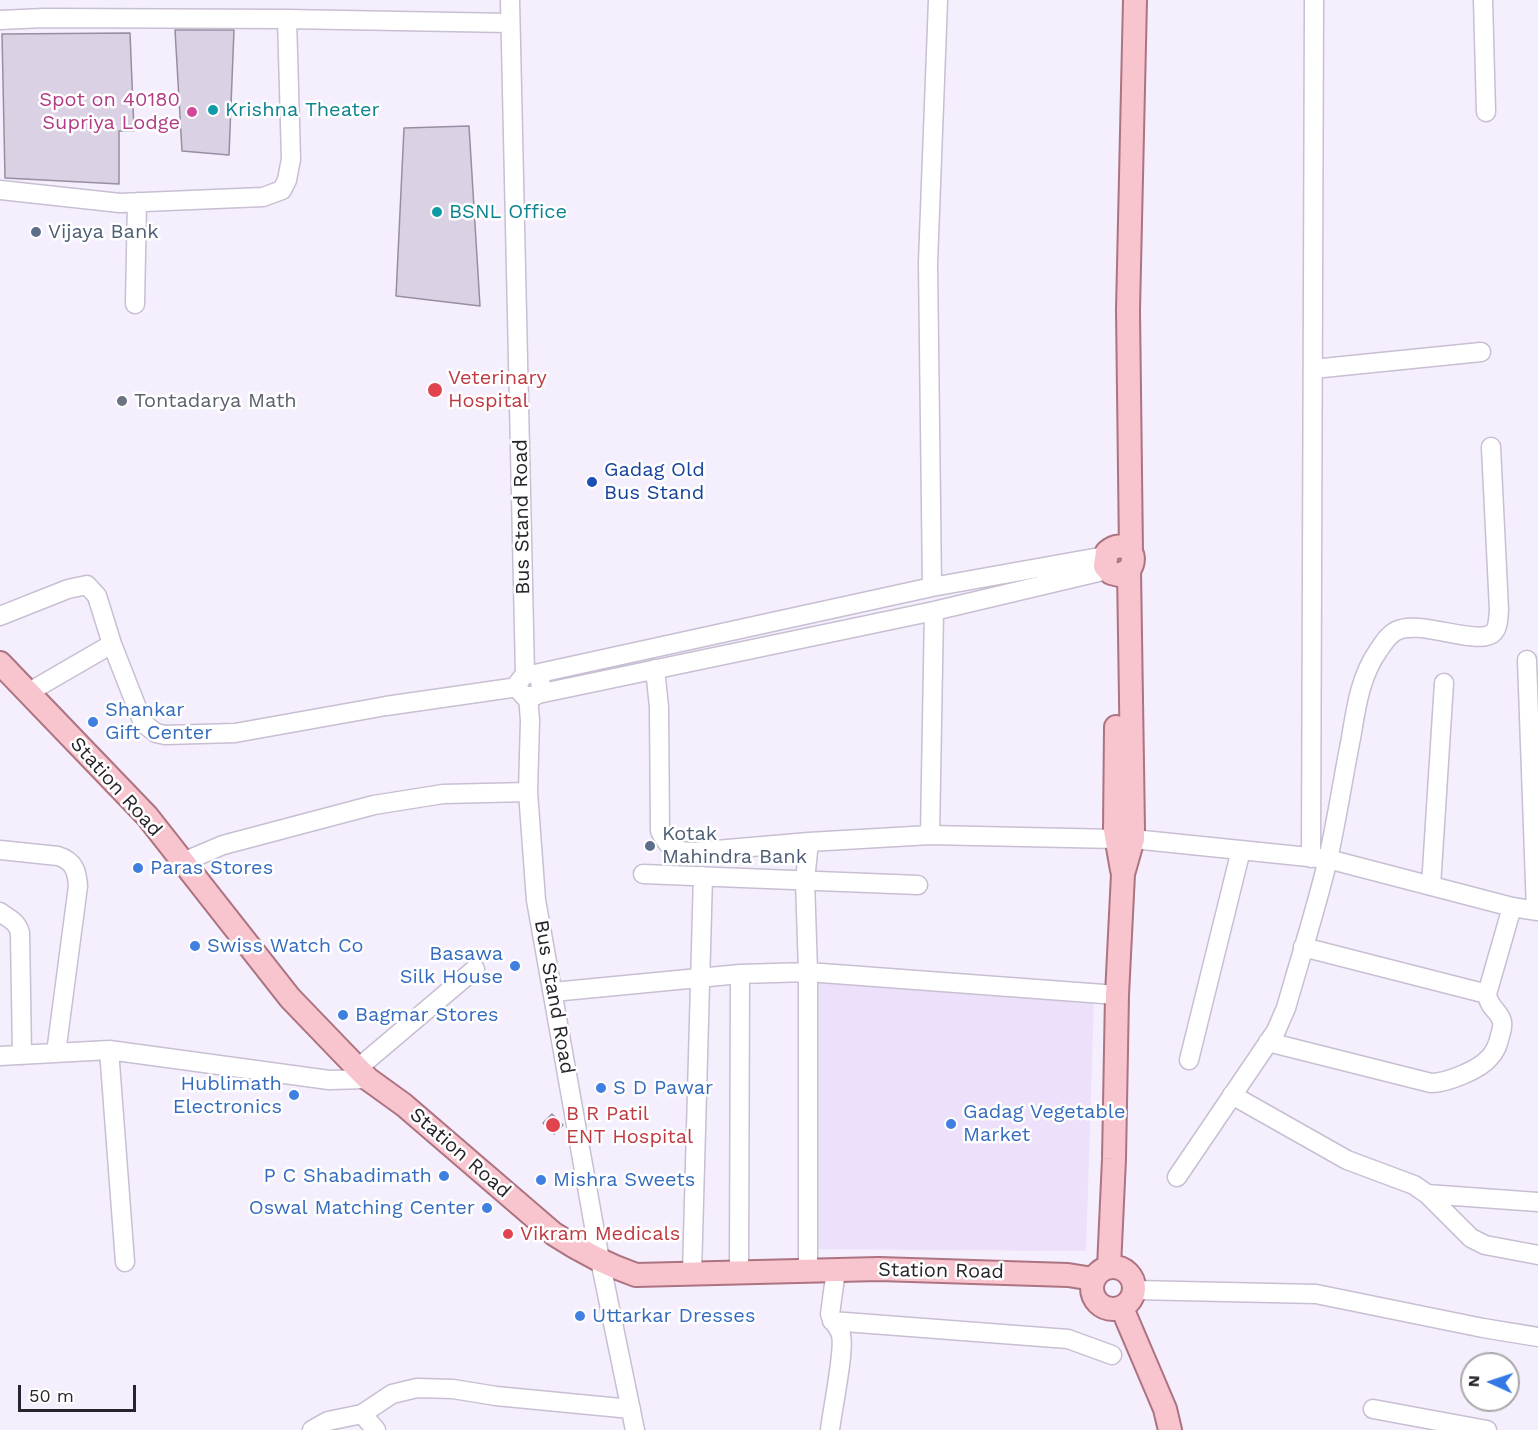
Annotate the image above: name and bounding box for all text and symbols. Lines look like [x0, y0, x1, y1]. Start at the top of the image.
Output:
place label: Spot on 40180 Supriya Lodge [39, 88, 180, 135]
place label: Krishna Theater [225, 98, 380, 122]
marker: Krishna Theater [206, 103, 220, 117]
marker: Spot on 40180 Supriya Lodge [185, 105, 199, 119]
place label: BSNL Office [449, 200, 567, 224]
marker: BSNL Office [430, 205, 444, 219]
place label: Vijaya Bank [48, 220, 159, 244]
marker: Vijaya Bank [29, 225, 43, 239]
place label: Veterinary Hospital [448, 366, 547, 413]
marker: Veterinary Hospital [426, 381, 444, 399]
place label: Tontadarya Math [134, 389, 297, 413]
marker: Tontadarya Math [115, 394, 129, 408]
street label: Bus Stand Road [509, 439, 535, 595]
place label: Gadag Old Bus Stand [604, 458, 705, 505]
marker: Gadag Old Bus Stand [585, 475, 599, 489]
place label: Shankar Gift Center [105, 698, 212, 745]
marker: Shankar Gift Center [86, 715, 100, 729]
street label: Station Road [65, 732, 167, 842]
place label: Kotak Mahindra Bank [662, 822, 807, 869]
marker: Kotak Mahindra Bank [643, 839, 657, 853]
place label: Paras Stores [150, 856, 273, 880]
marker: Paras Stores [131, 861, 145, 875]
street label: Bus Stand Road [529, 918, 579, 1076]
place label: Swiss Watch Co [207, 934, 364, 958]
marker: Swiss Watch Co [188, 939, 202, 953]
place label: Basawa Silk House [400, 942, 503, 989]
marker: Basawa Silk House [508, 959, 522, 973]
place label: Bagmar Stores [355, 1003, 498, 1027]
marker: Bagmar Stores [336, 1008, 350, 1022]
place label: Hublimath Electronics [173, 1072, 282, 1119]
place label: S D Pawar [613, 1076, 713, 1100]
marker: S D Pawar [594, 1081, 608, 1095]
marker: Hublimath Electronics [287, 1088, 301, 1102]
place label: Gadag Vegetable Market [963, 1100, 1125, 1147]
place label: B R Patil ENT Hospital [566, 1102, 693, 1149]
street label: Station Road [405, 1103, 515, 1203]
marker: B R Patil ENT Hospital [544, 1116, 562, 1134]
marker: Gadag Vegetable Market [944, 1117, 958, 1131]
place label: P C Shabadimath [263, 1164, 432, 1188]
place label: Mishra Sweets [553, 1168, 695, 1192]
marker: P C Shabadimath [437, 1169, 451, 1183]
marker: Mishra Sweets [534, 1173, 548, 1187]
place label: Oswal Matching Center [249, 1196, 475, 1220]
marker: Oswal Matching Center [480, 1201, 494, 1215]
place label: Vikram Medicals [520, 1222, 680, 1246]
marker: Vikram Medicals [501, 1227, 515, 1241]
street label: Station Road [878, 1258, 1004, 1284]
place label: Uttarkar Dresses [592, 1304, 755, 1328]
marker: Uttarkar Dresses [573, 1309, 587, 1323]
north arrow [1460, 1352, 1520, 1412]
scale bar [21, 1373, 140, 1411]
text: N [1464, 1375, 1483, 1388]
text: 50 m [29, 1385, 74, 1406]

